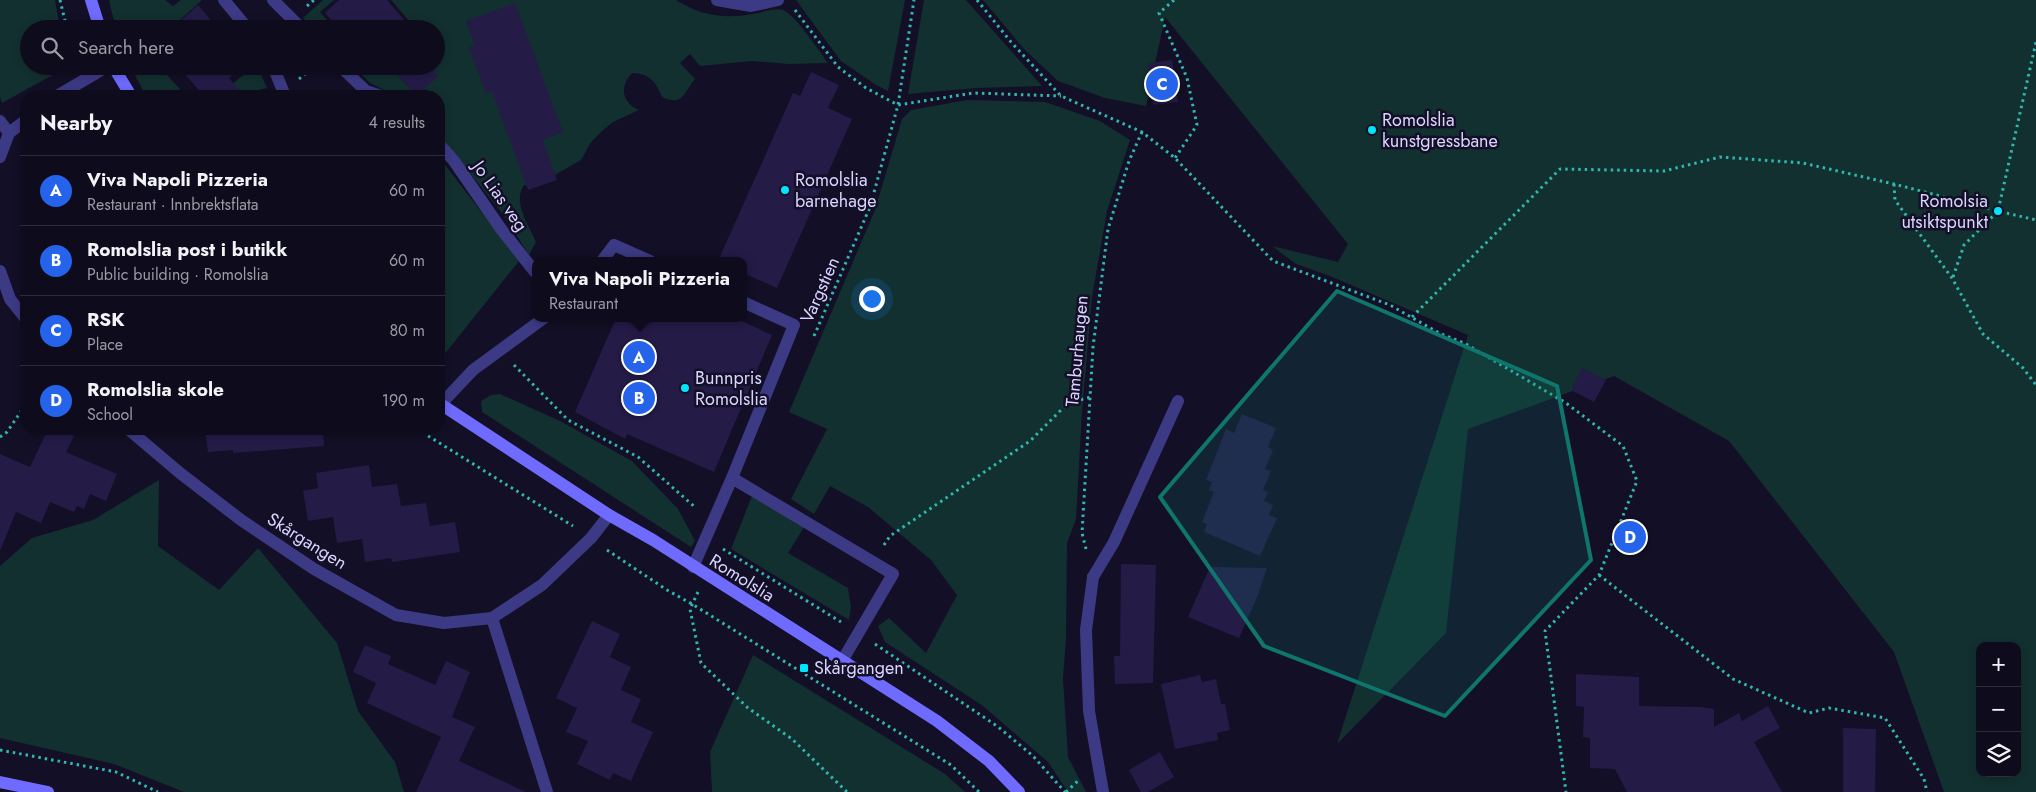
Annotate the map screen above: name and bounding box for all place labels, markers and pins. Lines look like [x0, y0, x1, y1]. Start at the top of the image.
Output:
pin: C [1146, 65, 1178, 103]
place label: Romolslia kunstgressbane [1382, 107, 1498, 154]
marker: Romolslia kunstgressbane [1366, 124, 1378, 136]
place label: Romolslia barnehage [795, 167, 876, 214]
marker: Romolslia barnehage [779, 184, 791, 196]
place label: Romolsia utsiktspunkt [1901, 188, 1989, 235]
marker: Romolsia utsiktspunkt [1992, 205, 2004, 217]
pin: A [623, 338, 655, 376]
place label: Bunnpris Romolslia [695, 365, 768, 412]
pin: B [623, 379, 655, 417]
marker: Bunnpris Romolslia [679, 382, 691, 394]
pin: D [1614, 518, 1646, 556]
place label: Skårgangen [814, 655, 904, 681]
marker: Skårgangen [798, 662, 810, 674]

